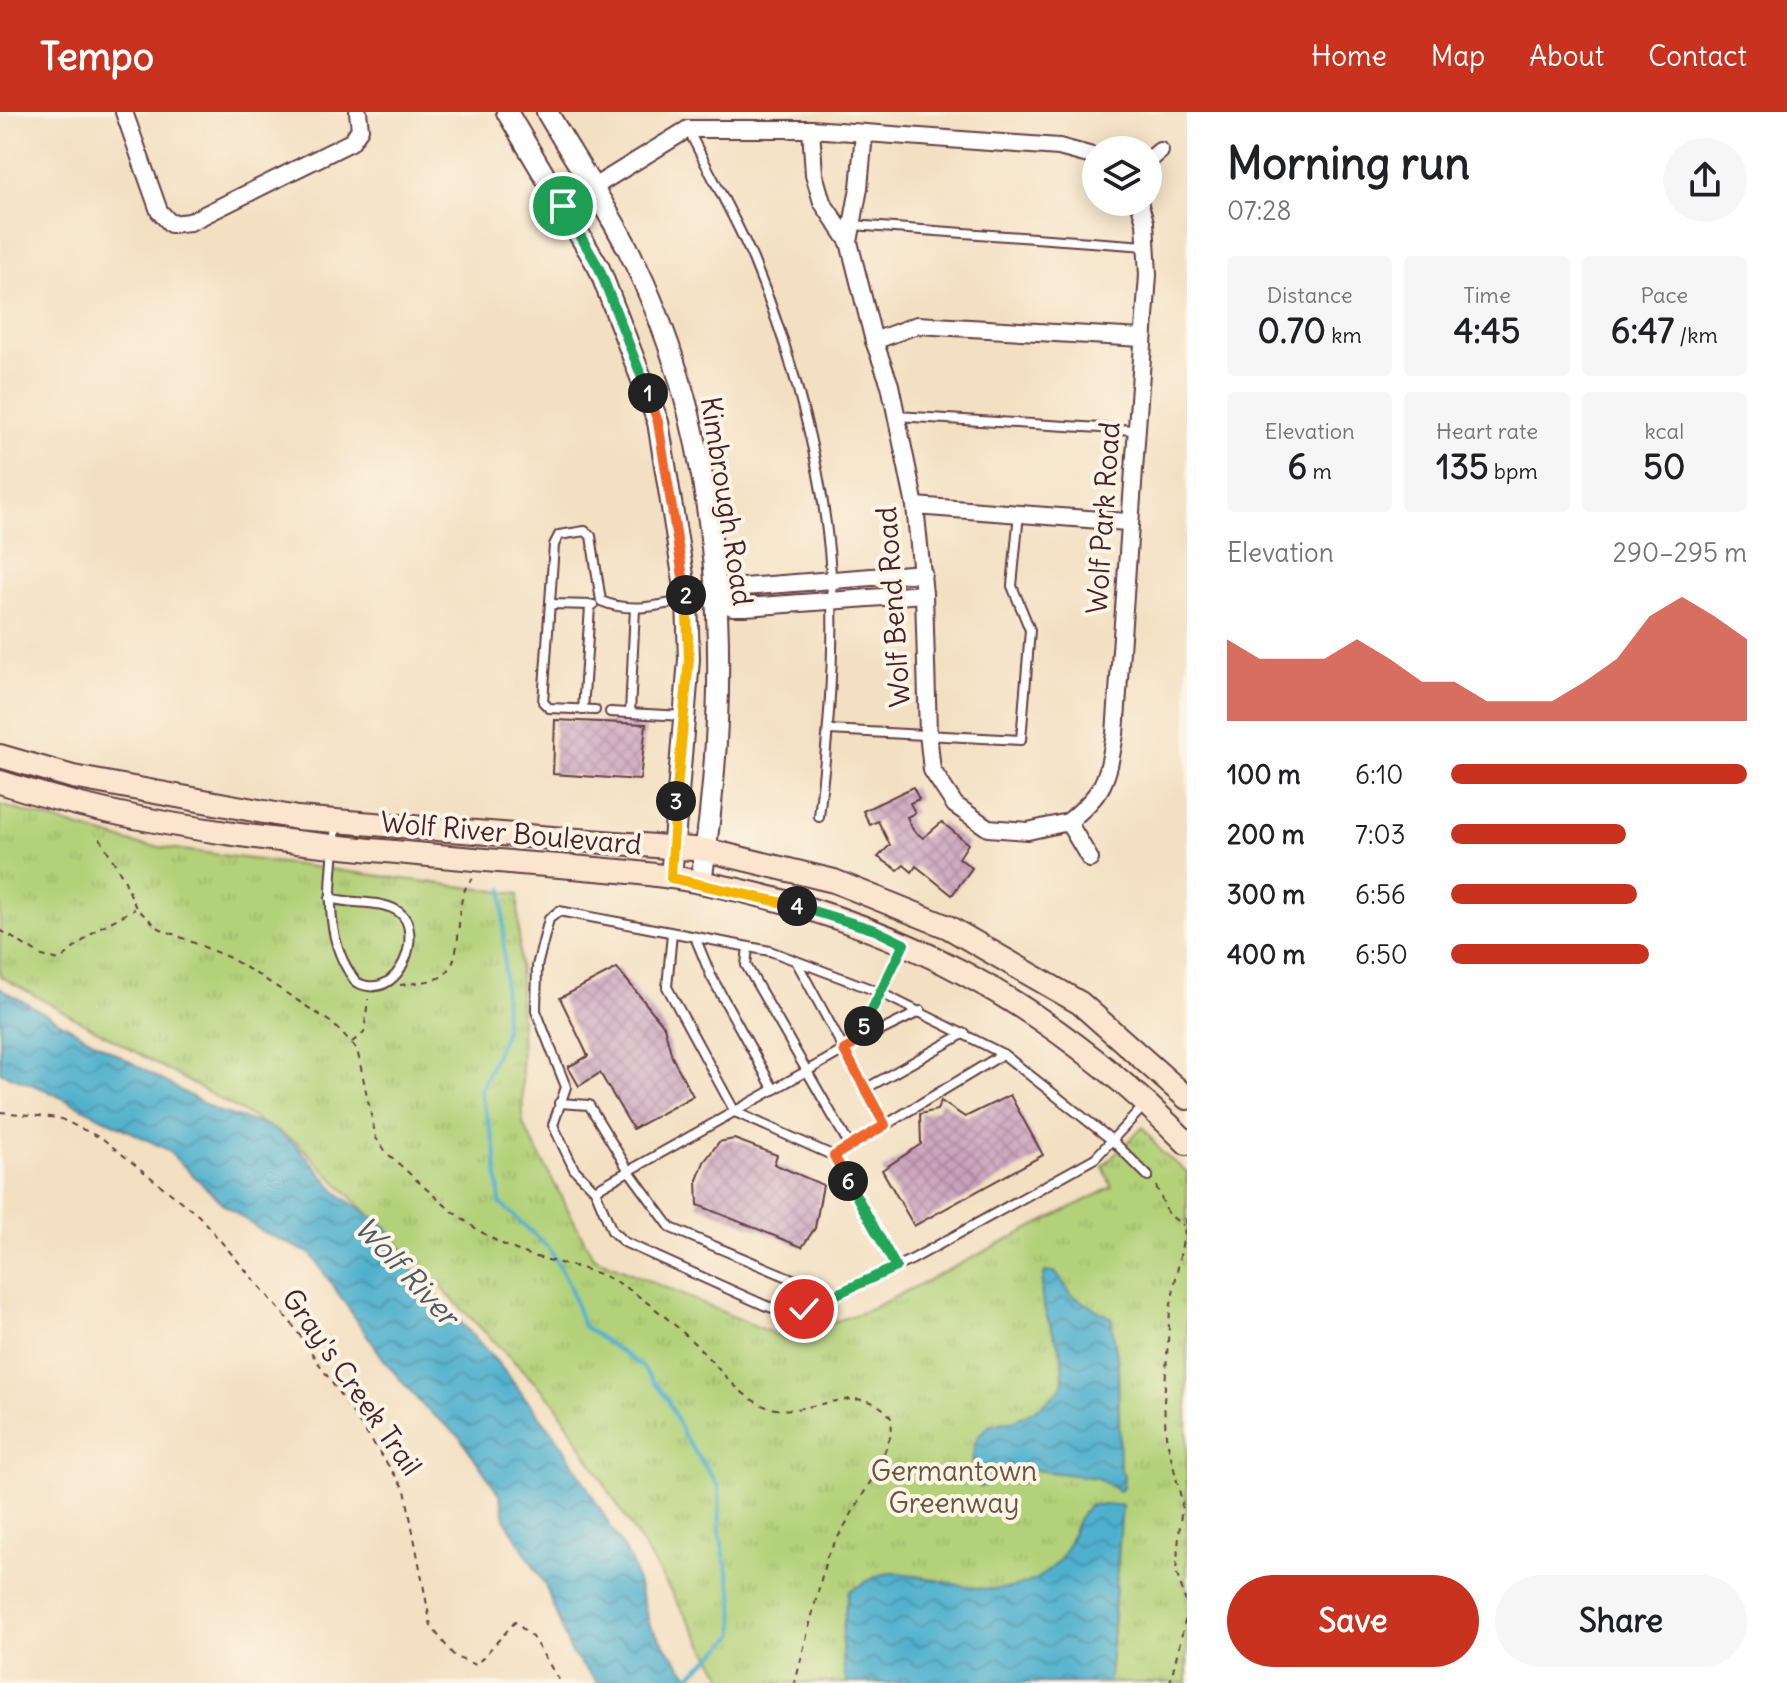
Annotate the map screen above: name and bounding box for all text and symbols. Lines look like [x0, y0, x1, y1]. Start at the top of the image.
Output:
text: Tempo [40, 33, 154, 80]
text: Home [1311, 38, 1387, 74]
text: Map [1431, 38, 1485, 74]
text: About [1529, 38, 1604, 74]
text: Contact [1648, 38, 1747, 74]
map controls [1082, 136, 1162, 216]
button: layers [1082, 136, 1162, 216]
text: Morning run [1227, 136, 1470, 191]
button: share [1663, 138, 1747, 222]
pin [529, 172, 597, 240]
icon: arrive [541, 184, 585, 228]
text: 07:28 [1227, 194, 1292, 227]
text: Distance [1267, 281, 1353, 309]
text: Time [1463, 281, 1511, 309]
text: Pace [1640, 281, 1688, 309]
text: 0.70 [1258, 309, 1326, 352]
text: 4:45 [1454, 309, 1520, 352]
text: 6:47 [1611, 309, 1674, 352]
text: km [1326, 321, 1362, 349]
text: /km [1674, 321, 1718, 349]
pin: 1 [628, 373, 668, 413]
text: 1 [644, 379, 652, 407]
street label: Kimbrough Road [693, 394, 761, 608]
text: Elevation [1265, 417, 1355, 445]
text: Heart rate [1436, 417, 1538, 445]
text: kcal [1645, 417, 1684, 445]
street label: Wolf Park Road [1078, 421, 1128, 615]
text: 6 [1288, 445, 1307, 488]
text: 135 [1436, 445, 1489, 488]
text: 50 [1643, 445, 1685, 488]
text: m [1307, 457, 1332, 485]
text: bpm [1489, 457, 1538, 485]
street label: Wolf Bend Road [868, 506, 918, 708]
text: Elevation [1227, 536, 1334, 569]
text: 290–295 m [1613, 536, 1747, 569]
pin: 2 [666, 575, 706, 615]
text: 2 [680, 581, 692, 609]
text: 100 m [1227, 758, 1301, 791]
text: 6:10 [1355, 758, 1403, 791]
pin: 3 [656, 781, 696, 821]
text: 3 [670, 787, 682, 815]
street label: Wolf River Boulevard [379, 804, 643, 862]
text: 200 m [1227, 818, 1304, 851]
text: 7:03 [1355, 818, 1406, 851]
text: 300 m [1227, 878, 1305, 911]
text: 6:56 [1355, 878, 1406, 911]
pin: 4 [777, 886, 817, 926]
text: 4 [791, 892, 803, 920]
text: 400 m [1227, 938, 1305, 971]
text: 6:50 [1355, 938, 1408, 971]
pin: 5 [844, 1006, 884, 1046]
text: 5 [858, 1012, 870, 1040]
pin: 6 [828, 1161, 868, 1201]
text: 6 [842, 1167, 854, 1195]
water label: Wolf River [347, 1208, 470, 1336]
pin [770, 1275, 838, 1343]
street label: Gray's Creek Trail [274, 1281, 430, 1483]
icon: check [782, 1287, 826, 1331]
park label: Germantown Greenway [871, 1453, 1037, 1521]
button: Save [1227, 1575, 1479, 1667]
button: Share [1495, 1575, 1747, 1667]

